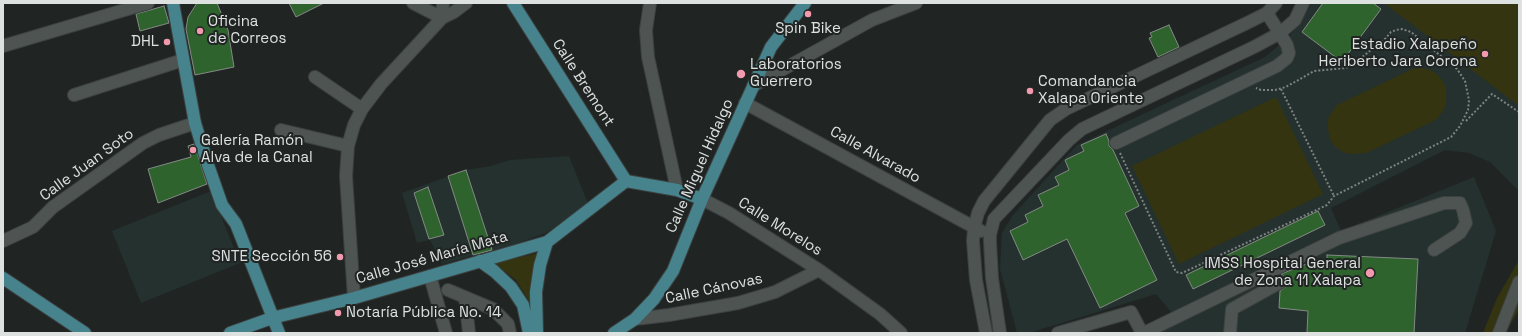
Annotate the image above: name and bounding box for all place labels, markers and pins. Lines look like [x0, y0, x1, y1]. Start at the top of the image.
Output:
marker: Spin Bike [803, 9, 813, 19]
place label: Oficina de Correos [208, 13, 286, 48]
place label: Spin Bike [775, 20, 841, 38]
marker: Oficina de Correos [195, 26, 205, 36]
place label: DHL [131, 33, 159, 51]
place label: Estadio Xalapeño Heriberto Jara Corona [1319, 36, 1477, 71]
marker: DHL [162, 37, 172, 47]
marker: Estadio Xalapeño Heriberto Jara Corona [1480, 49, 1490, 59]
place label: Laboratorios Guerrero [750, 56, 842, 91]
marker: Laboratorios Guerrero [735, 68, 747, 80]
place label: Comandancia Xalapa Oriente [1038, 73, 1143, 108]
marker: Comandancia Xalapa Oriente [1025, 86, 1035, 96]
place label: Galería Ramón Alva de la Canal [201, 132, 313, 167]
marker: Galería Ramón Alva de la Canal [188, 145, 198, 155]
place label: SNTE Sección 56 [212, 248, 332, 266]
marker: SNTE Sección 56 [335, 252, 345, 262]
place label: IMSS Hospital General de Zona 11 Xalapa [1204, 255, 1361, 290]
marker: IMSS Hospital General de Zona 11 Xalapa [1364, 267, 1376, 279]
place label: Notaría Pública No. 14 [346, 304, 501, 322]
marker: Notaría Pública No. 14 [333, 308, 343, 318]

